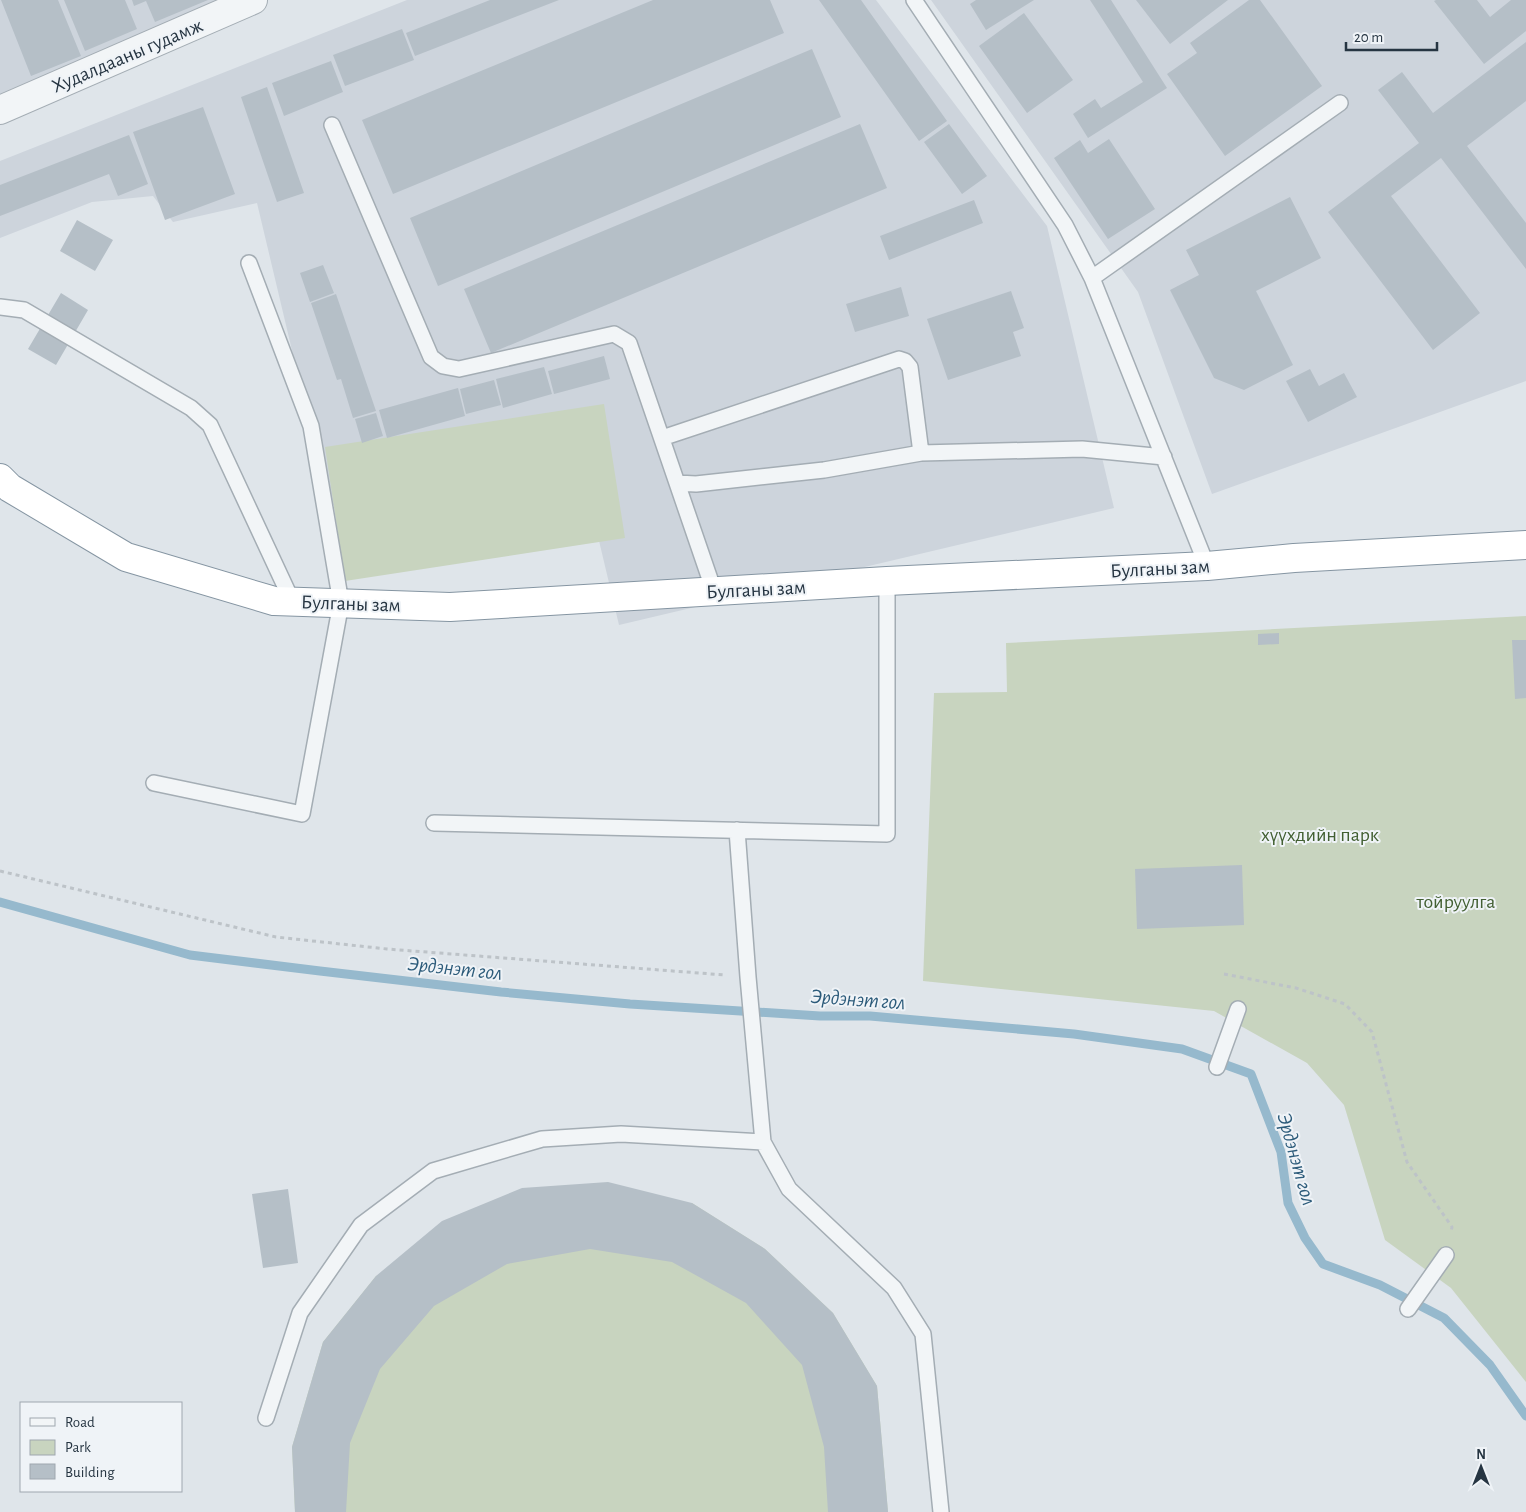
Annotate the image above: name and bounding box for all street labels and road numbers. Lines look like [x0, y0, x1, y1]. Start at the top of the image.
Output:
street label: Худалдааны гудамж [49, 15, 206, 97]
street label: Булганы зам [1110, 556, 1210, 582]
street label: Булганы зам [706, 577, 806, 603]
street label: Булганы зам [301, 592, 401, 616]

